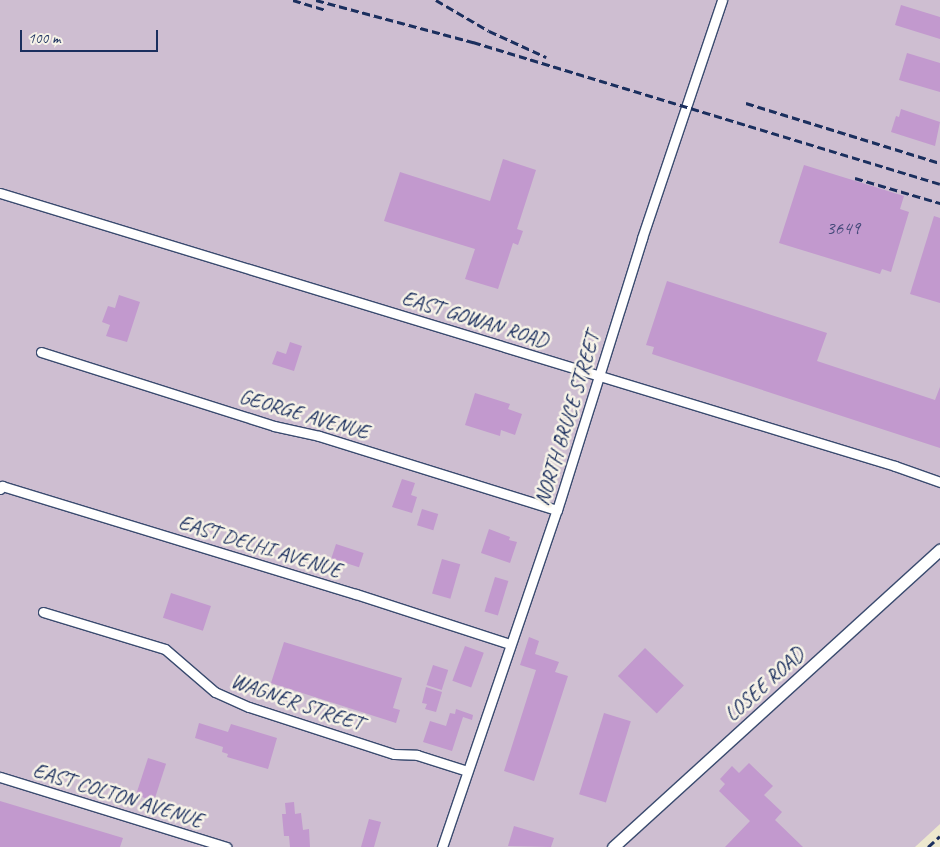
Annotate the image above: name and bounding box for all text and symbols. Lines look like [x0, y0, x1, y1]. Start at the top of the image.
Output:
scale bar [22, 20, 160, 52]
text: 100 m [28, 29, 60, 48]
house number: 3649 [826, 218, 860, 240]
street label: EAST GOWAN ROAD [398, 285, 552, 353]
street label: NORTH BRUCE STREET [529, 330, 605, 508]
street label: GEORGE AVENUE [236, 384, 372, 444]
street label: EAST DELHI AVENUE [176, 509, 344, 583]
street label: LOSEE ROAD [719, 641, 809, 727]
street label: WAGNER STREET [228, 668, 366, 736]
street label: EAST COLTON AVENUE [30, 757, 206, 833]

